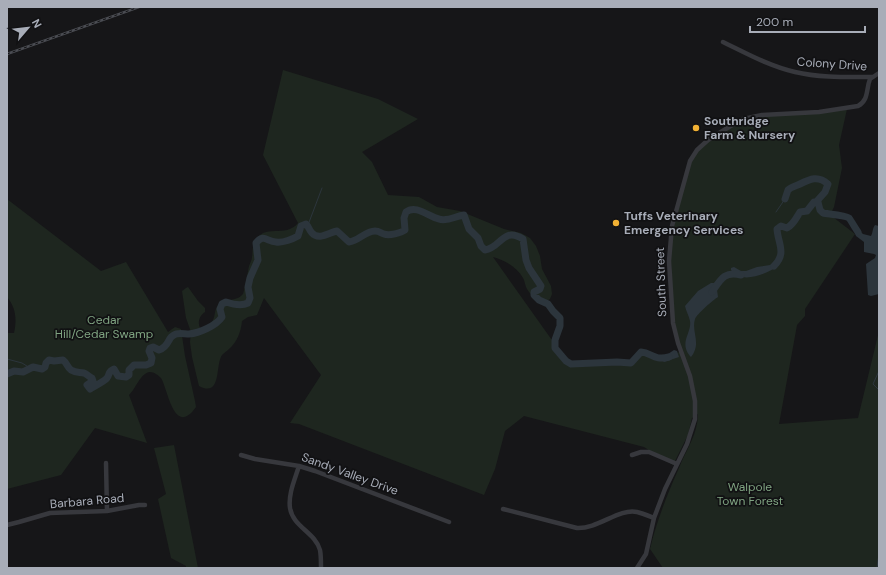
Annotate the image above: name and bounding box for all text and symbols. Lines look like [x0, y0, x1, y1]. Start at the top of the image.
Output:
north arrow [8, 8, 48, 48]
scale bar [750, 8, 865, 34]
text: 200 m [756, 14, 793, 30]
text: N [29, 16, 45, 30]
street label: Colony Drive [796, 54, 868, 74]
place label: Southridge Farm & Nursery [704, 113, 796, 143]
marker: Southridge Farm & Nursery [691, 123, 701, 133]
place label: Tuffs Veterinary Emergency Services [624, 208, 744, 238]
marker: Tuffs Veterinary Emergency Services [611, 218, 621, 228]
street label: South Street [652, 247, 670, 317]
park label: Cedar Hill/Cedar Swamp [55, 312, 153, 342]
street label: Sandy Valley Drive [299, 449, 401, 499]
park label: Walpole Town Forest [717, 479, 784, 509]
street label: Barbara Road [49, 490, 125, 512]

